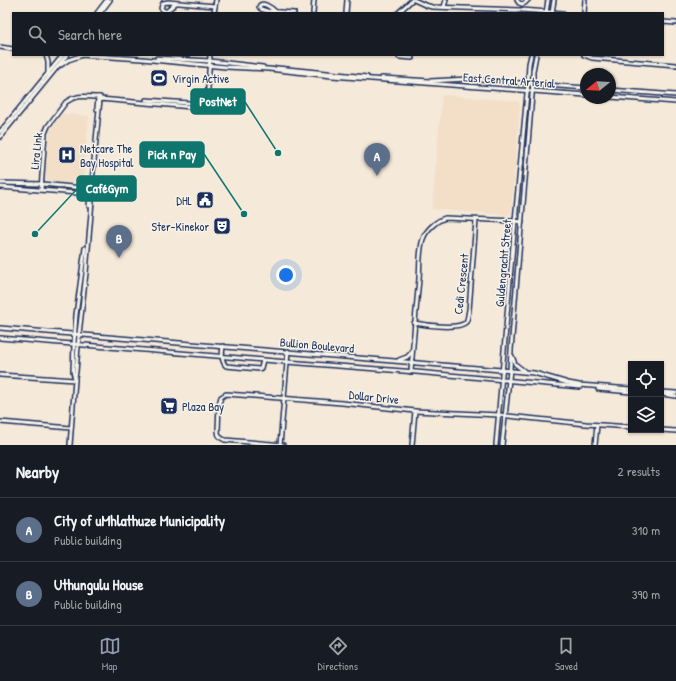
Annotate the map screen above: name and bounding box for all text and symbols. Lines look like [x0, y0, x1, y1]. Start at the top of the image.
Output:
search box [12, 12, 664, 56]
icon: search [26, 23, 48, 45]
text: Search here [58, 24, 122, 45]
sports icon: Virgin Active [149, 68, 169, 88]
street label: East Central Arterial [462, 68, 556, 92]
north arrow [580, 68, 616, 104]
place label: Virgin Active [172, 70, 229, 87]
callout: PostNet [191, 89, 245, 114]
text: PostNet [199, 92, 237, 110]
street label: Lira Link [26, 132, 46, 170]
place label: Netcare The Bay Hospital [80, 140, 134, 171]
callout: Pick n Pay [140, 142, 204, 167]
pin: A [364, 143, 390, 176]
hospital icon: Netcare The Bay Hospital [57, 145, 77, 165]
text: Pick n Pay [148, 145, 197, 164]
callout: CaféGym [77, 176, 136, 201]
text: CaféGym [86, 179, 128, 198]
public building icon: DHL [195, 190, 215, 210]
place label: DHL [176, 192, 193, 209]
theatre icon: Ster-Kinekor [212, 216, 232, 236]
place label: Ster-Kinekor [152, 218, 209, 235]
street label: Guldengracht Street [491, 218, 515, 307]
pin: B [106, 225, 132, 258]
street label: Cedi Crescent [449, 252, 473, 315]
your location [276, 265, 296, 285]
street label: Bullion Boulevard [279, 333, 355, 357]
map controls [628, 361, 664, 433]
button: locate [628, 361, 664, 397]
street label: Dollar Drive [348, 386, 400, 408]
supermarket icon: Plaza Bay [159, 396, 179, 416]
button: layers [628, 397, 664, 433]
place label: Plaza Bay [182, 398, 224, 415]
text: Nearby [16, 460, 59, 483]
text: 2 results [618, 462, 660, 480]
text: City of uMhlathuze Municipality [54, 510, 225, 531]
text: A [26, 521, 32, 539]
text: 310 m [632, 521, 660, 539]
text: Public building [54, 531, 122, 549]
text: Uthungulu House [54, 574, 143, 595]
text: B [26, 585, 32, 603]
text: 390 m [632, 585, 660, 603]
text: Public building [54, 595, 122, 613]
tab: Map [99, 635, 121, 673]
tab: Directions [318, 635, 358, 673]
tab: Saved [555, 635, 577, 673]

